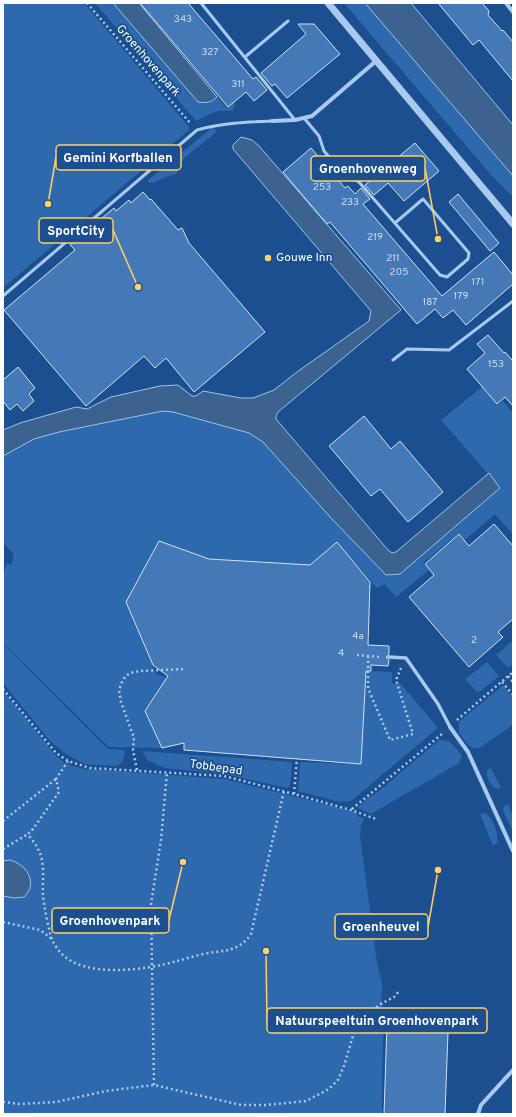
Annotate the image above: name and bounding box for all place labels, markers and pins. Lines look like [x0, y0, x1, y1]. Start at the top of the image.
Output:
callout: Gemini Korfballen [56, 145, 181, 170]
callout: Groenhovenweg [311, 156, 425, 181]
callout: SportCity [39, 218, 113, 243]
place label: Gouwe Inn [276, 250, 333, 266]
marker: Gouwe Inn [263, 253, 273, 263]
callout: Groenhovenpark [52, 908, 169, 933]
callout: Groenheuvel [335, 914, 428, 939]
callout: Natuurspeeltuin Groenhovenpark [267, 1008, 487, 1033]

